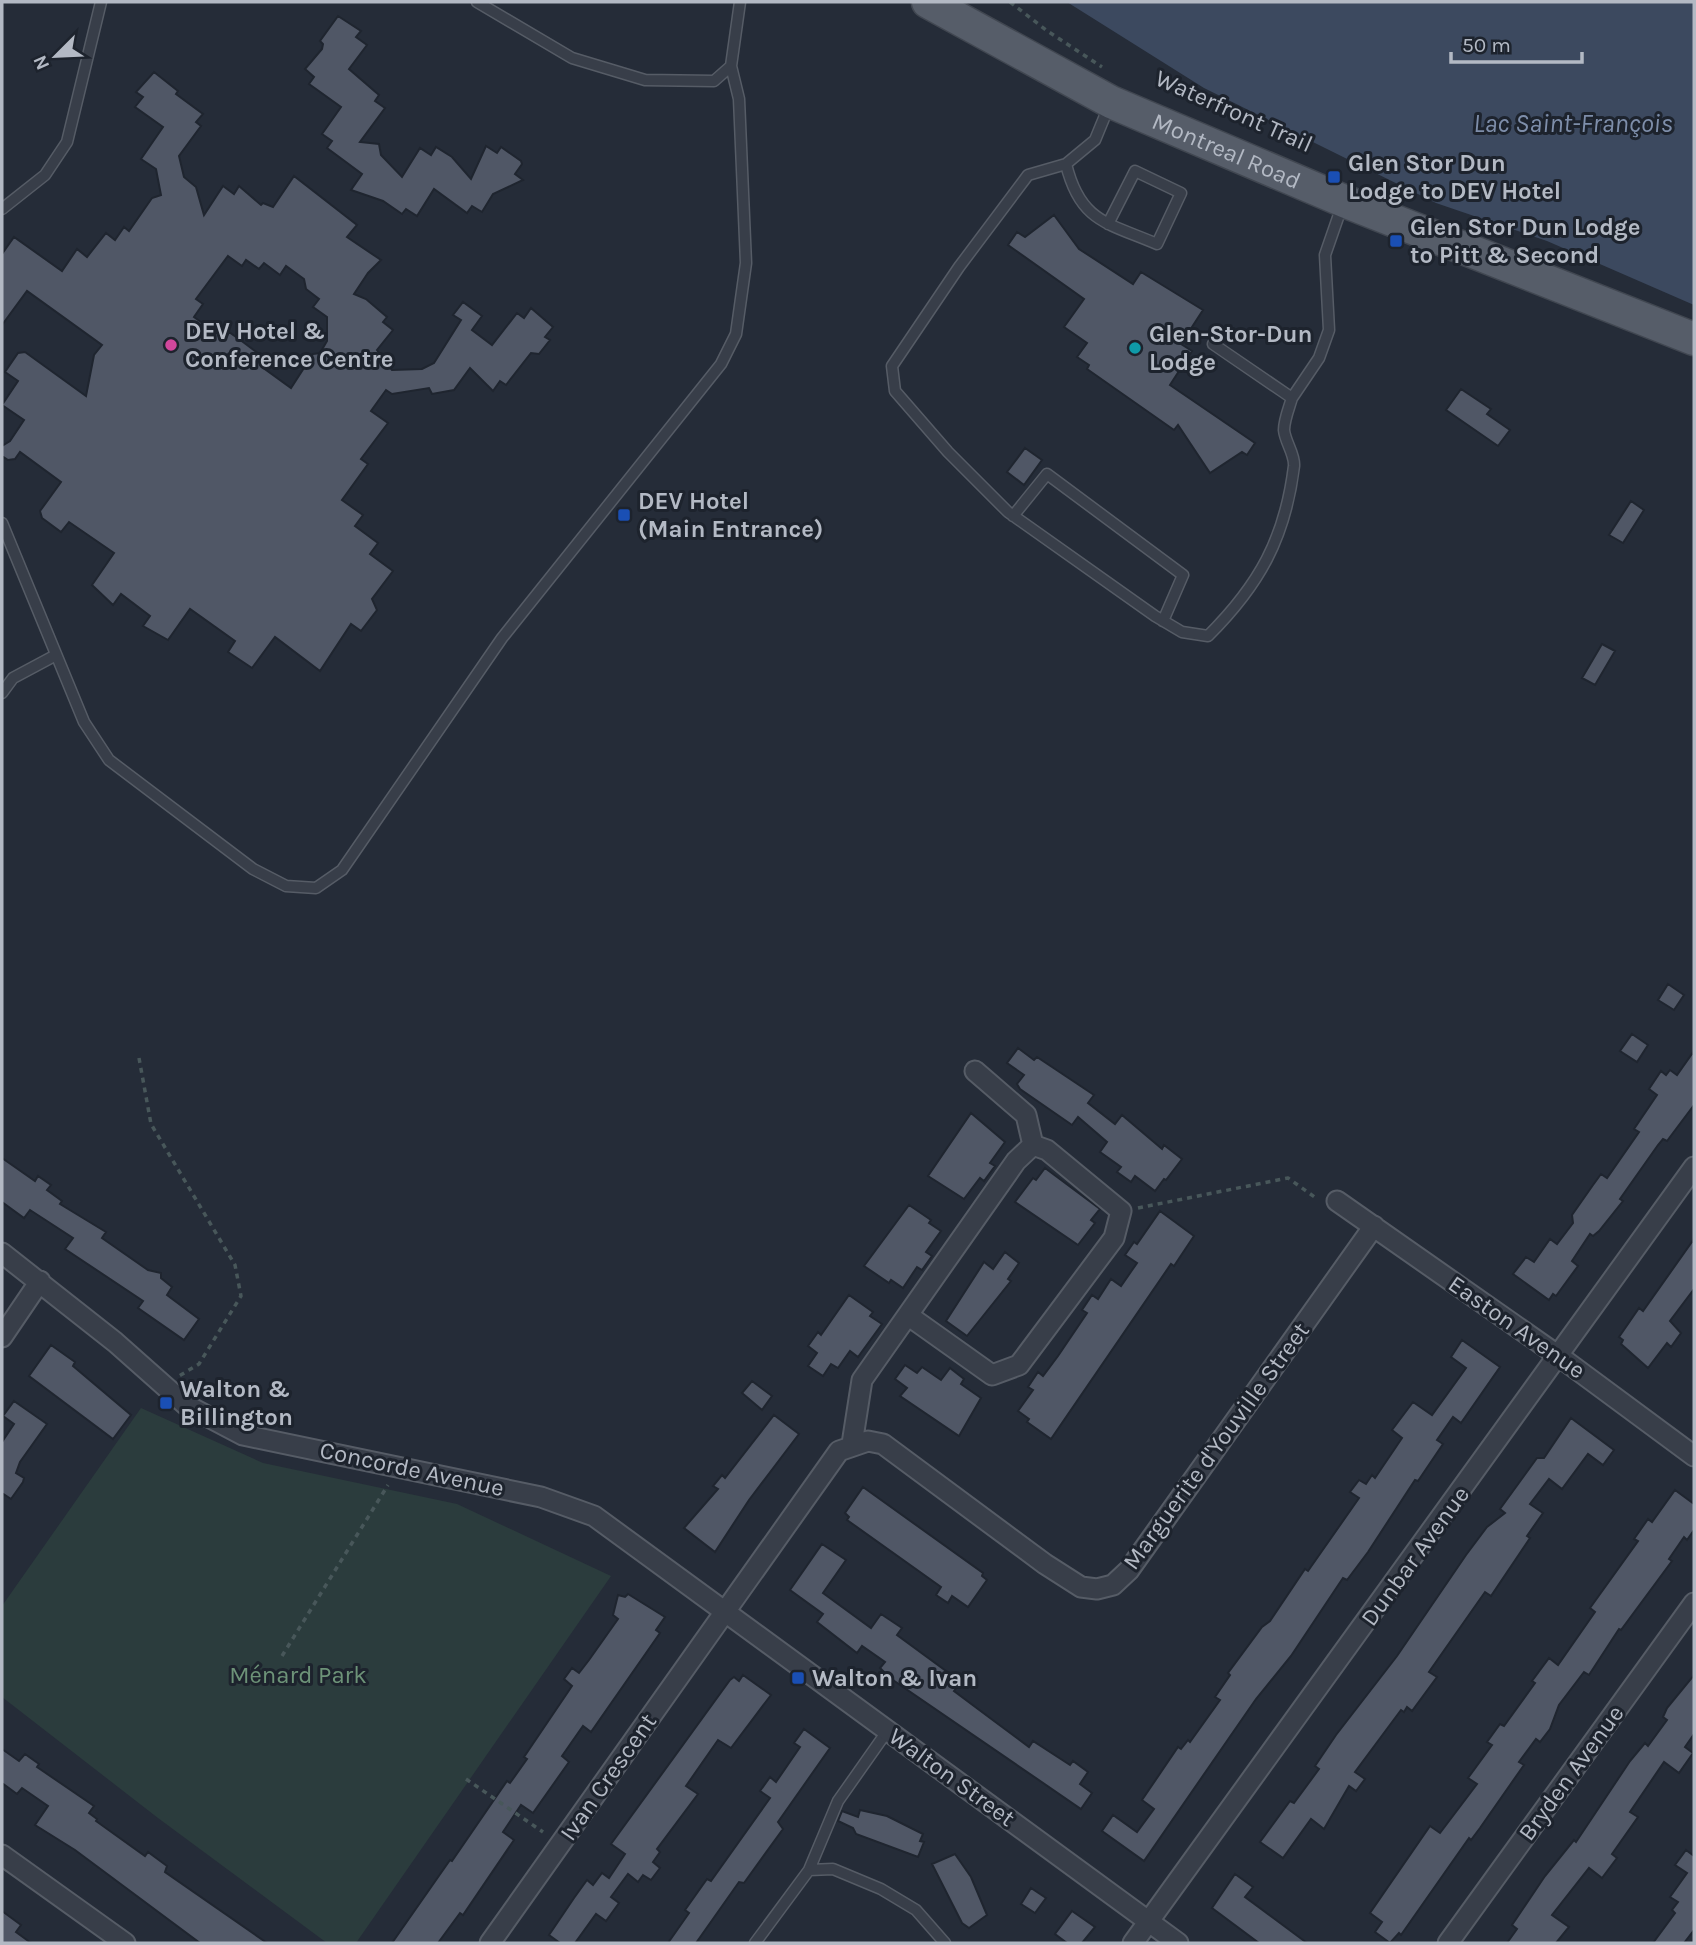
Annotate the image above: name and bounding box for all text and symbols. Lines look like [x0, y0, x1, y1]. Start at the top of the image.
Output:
north arrow [21, 21, 91, 91]
scale bar [1451, 21, 1582, 65]
text: 50 m [1462, 33, 1511, 57]
text: N [29, 52, 54, 73]
street label: Waterfront Trail [1151, 64, 1317, 158]
street label: Montreal Road [1148, 107, 1305, 195]
water label: Lac Saint-François [1473, 108, 1673, 139]
place label: Glen Stor Dun Lodge to DEV Hotel [1348, 149, 1561, 205]
marker: Glen Stor Dun Lodge to DEV Hotel [1326, 169, 1342, 185]
place label: Glen Stor Dun Lodge to Pitt & Second [1410, 213, 1641, 269]
marker: Glen Stor Dun Lodge to Pitt & Second [1388, 233, 1404, 249]
place label: DEV Hotel & Conference Centre [185, 317, 393, 373]
place label: Glen-Stor-Dun Lodge [1149, 320, 1312, 376]
marker: DEV Hotel & Conference Centre [163, 337, 179, 353]
marker: Glen-Stor-Dun Lodge [1127, 340, 1143, 356]
place label: DEV Hotel (Main Entrance) [638, 487, 823, 543]
marker: DEV Hotel (Main Entrance) [616, 507, 632, 523]
street label: Easton Avenue [1443, 1269, 1591, 1385]
street label: Marguerite d'Youville Street [1117, 1317, 1315, 1575]
place label: Walton & Billington [180, 1375, 293, 1431]
marker: Walton & Billington [158, 1395, 174, 1411]
street label: Concorde Avenue [317, 1436, 507, 1502]
street label: Dunbar Avenue [1355, 1481, 1475, 1631]
park label: Ménard Park [229, 1661, 367, 1689]
place label: Walton & Ivan [812, 1664, 977, 1692]
marker: Walton & Ivan [790, 1670, 806, 1686]
street label: Bryden Avenue [1513, 1700, 1629, 1846]
street label: Ivan Crescent [554, 1708, 662, 1846]
street label: Walton Street [884, 1722, 1020, 1832]

